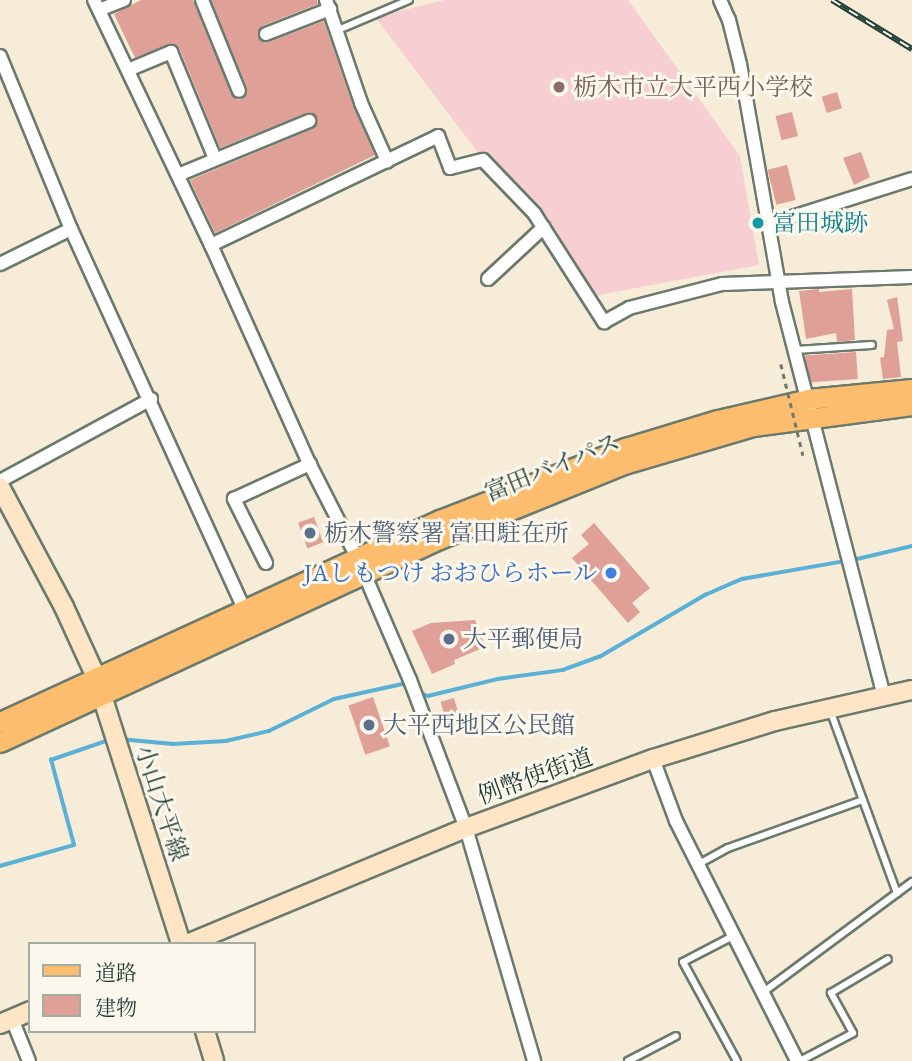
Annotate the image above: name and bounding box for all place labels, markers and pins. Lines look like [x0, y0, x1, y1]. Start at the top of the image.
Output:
place label: 栃木市立大平西小学校 [573, 73, 813, 101]
marker: 栃木市立大平西小学校 [551, 79, 567, 95]
place label: 富田城跡 [772, 209, 868, 237]
marker: 富田城跡 [750, 215, 766, 231]
place label: 栃木警察署 富田駐在所 [324, 519, 569, 547]
marker: 栃木警察署 富田駐在所 [302, 525, 318, 541]
place label: JAしもつけ おおひらホール [303, 559, 597, 587]
marker: JAしもつけ おおひらホール [603, 565, 619, 581]
place label: 大平郵便局 [463, 625, 583, 653]
marker: 大平郵便局 [441, 631, 457, 647]
place label: 大平西地区公民館 [383, 711, 575, 739]
marker: 大平西地区公民館 [361, 717, 377, 733]

